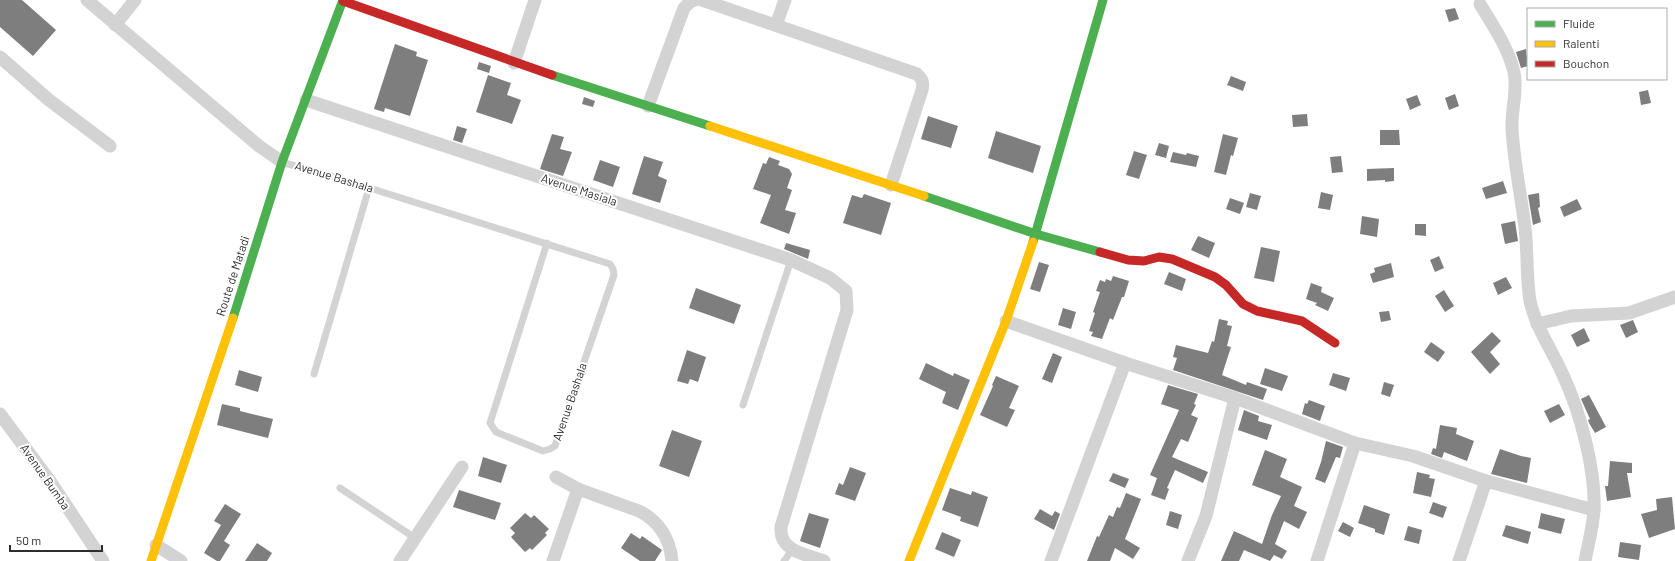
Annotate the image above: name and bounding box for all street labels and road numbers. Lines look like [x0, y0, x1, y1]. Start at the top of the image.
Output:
street label: Avenue Bashala [293, 157, 375, 195]
street label: Avenue Masiala [540, 170, 619, 208]
street label: Route de Matadi [213, 234, 252, 318]
street label: Avenue Bashala [549, 361, 589, 442]
street label: Avenue Bumba [18, 441, 74, 512]

